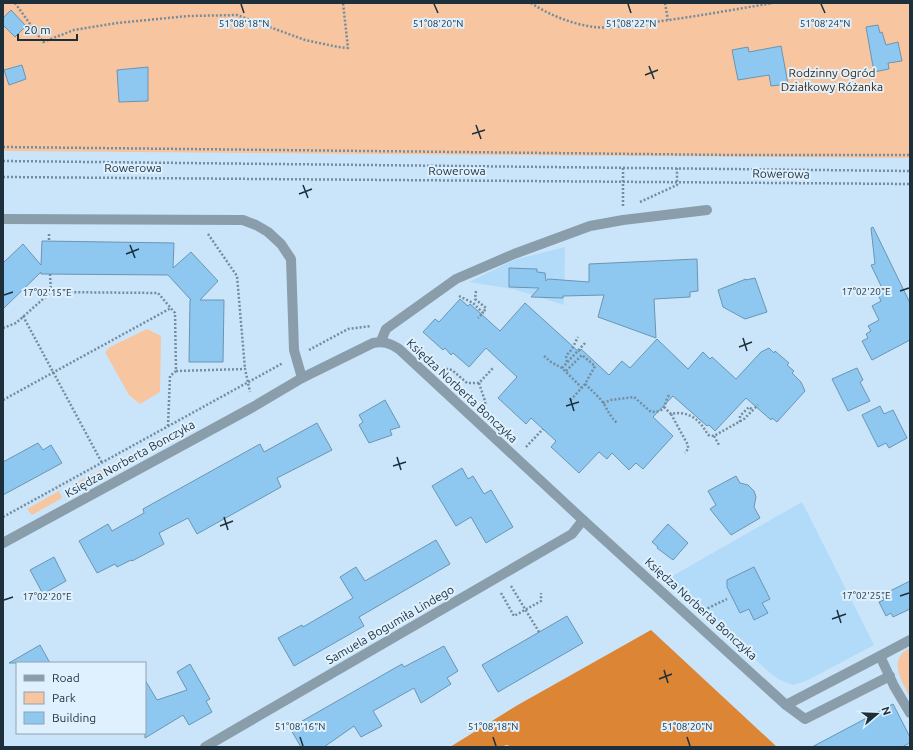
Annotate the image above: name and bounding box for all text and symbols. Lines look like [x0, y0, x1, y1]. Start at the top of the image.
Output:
scale bar [18, 16, 77, 42]
text: 51°08'18"N [219, 18, 269, 29]
text: 51°08'20"N [413, 18, 463, 29]
text: 51°08'22"N [606, 18, 656, 29]
text: 51°08'24"N [800, 18, 850, 29]
text: 20 m [24, 23, 51, 36]
park label: Rodzinny Ogród Działkowy Różanka [781, 66, 883, 93]
street label: Rowerowa [104, 161, 162, 174]
street label: Rowerowa [428, 164, 486, 177]
street label: Rowerowa [752, 167, 810, 181]
text: 17°02'20"E [841, 286, 891, 297]
text: 17°02'15"E [22, 287, 72, 298]
street label: Księdza Norberta Bonczyka [404, 336, 520, 445]
street label: Księdza Norberta Bonczyka [63, 417, 197, 500]
street label: Księdza Norberta Bonczyka [643, 555, 760, 662]
street label: Samuela Bogumiła Lindego [323, 583, 456, 667]
text: 17°02'25"E [841, 590, 891, 601]
text: 17°02'20"E [22, 591, 72, 602]
legend [16, 662, 146, 734]
text: Road [52, 671, 80, 684]
text: Park [52, 691, 76, 704]
north arrow [857, 694, 897, 734]
text: N [879, 705, 893, 717]
text: Building [52, 711, 96, 724]
text: 51°08'16"N [275, 721, 325, 732]
text: 51°08'18"N [468, 721, 518, 732]
text: 51°08'20"N [662, 721, 712, 732]

